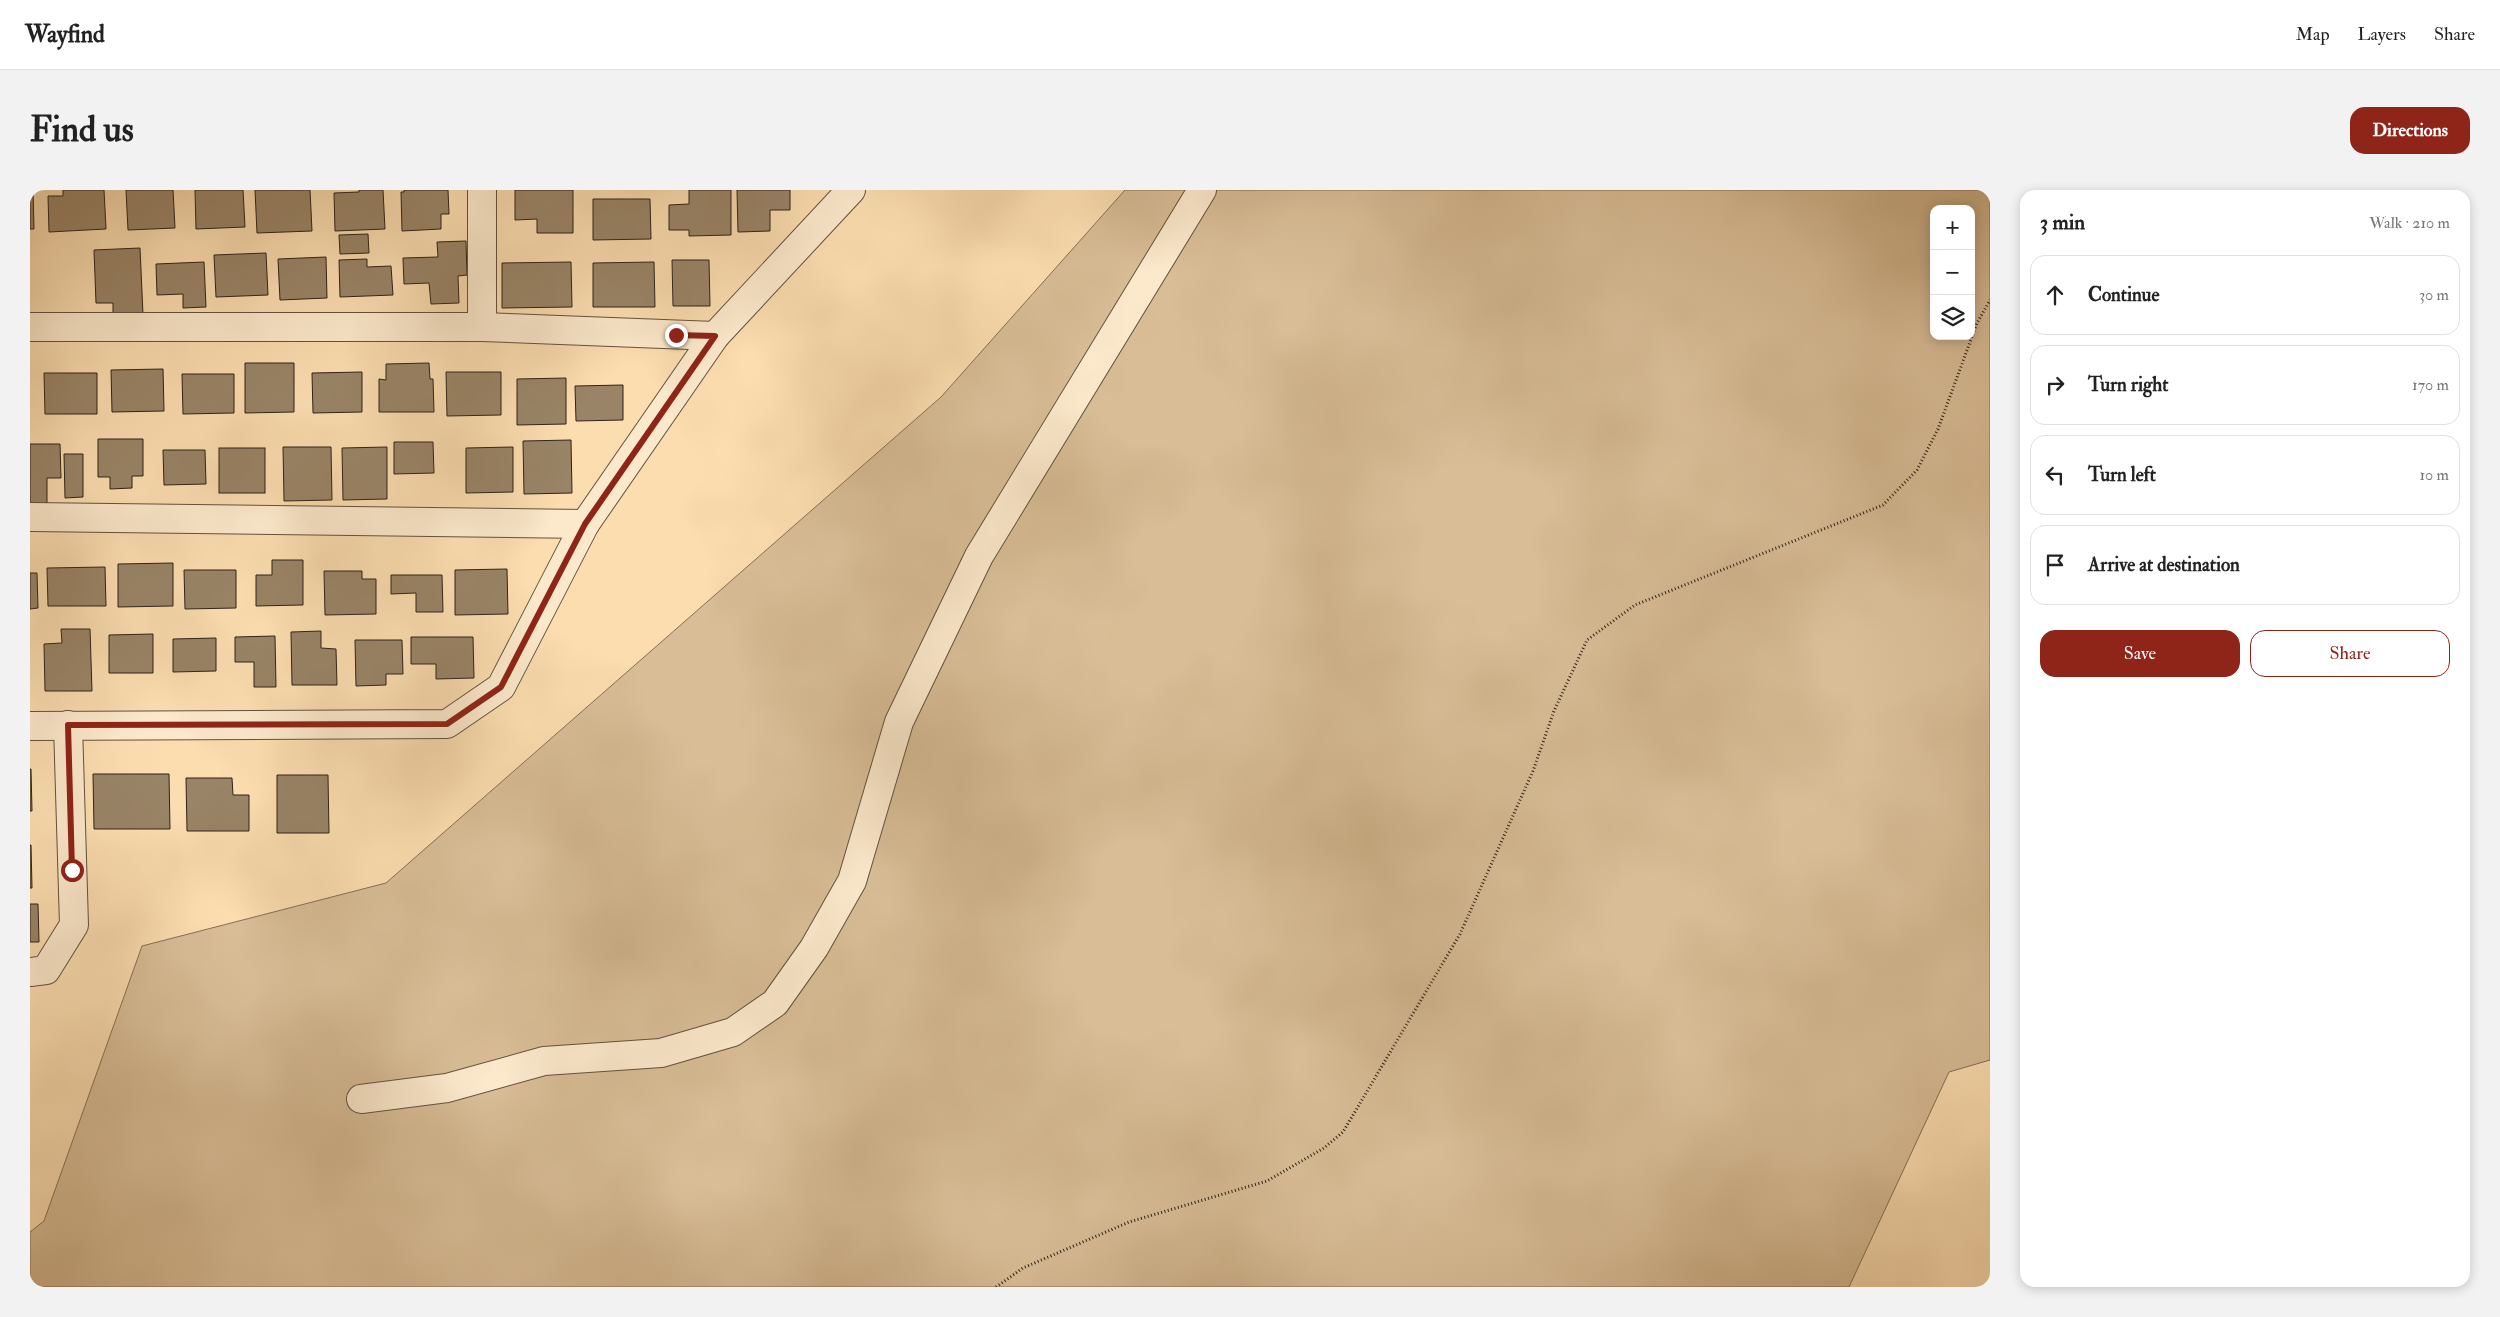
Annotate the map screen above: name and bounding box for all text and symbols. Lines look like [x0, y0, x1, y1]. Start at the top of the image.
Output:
text: Wayfind [25, 19, 105, 50]
text: Map [2296, 23, 2330, 46]
text: Layers [2358, 23, 2406, 46]
text: Share [2434, 23, 2475, 46]
button: Directions [2350, 107, 2470, 154]
text: Find us [30, 108, 134, 152]
map controls [1930, 205, 1975, 340]
button: + [1930, 205, 1975, 250]
text: 3 min [2040, 209, 2085, 236]
text: Walk · 210 m [2369, 213, 2450, 233]
button: − [1930, 250, 1975, 295]
icon: ahead [2041, 281, 2069, 309]
text: Continue [2088, 283, 2159, 307]
text: 30 m [2419, 285, 2449, 305]
button: layers [1930, 295, 1975, 340]
route end [665, 324, 688, 347]
icon: right [2041, 371, 2069, 399]
text: Turn right [2088, 373, 2168, 397]
text: 170 m [2412, 375, 2449, 395]
icon: left [2041, 461, 2069, 489]
text: Turn left [2088, 463, 2156, 487]
text: 10 m [2419, 465, 2449, 485]
icon: arrive [2041, 551, 2069, 579]
text: Arrive at destination [2088, 553, 2240, 577]
button: Save [2040, 630, 2240, 677]
button: Share [2250, 630, 2450, 677]
route start [61, 859, 84, 882]

